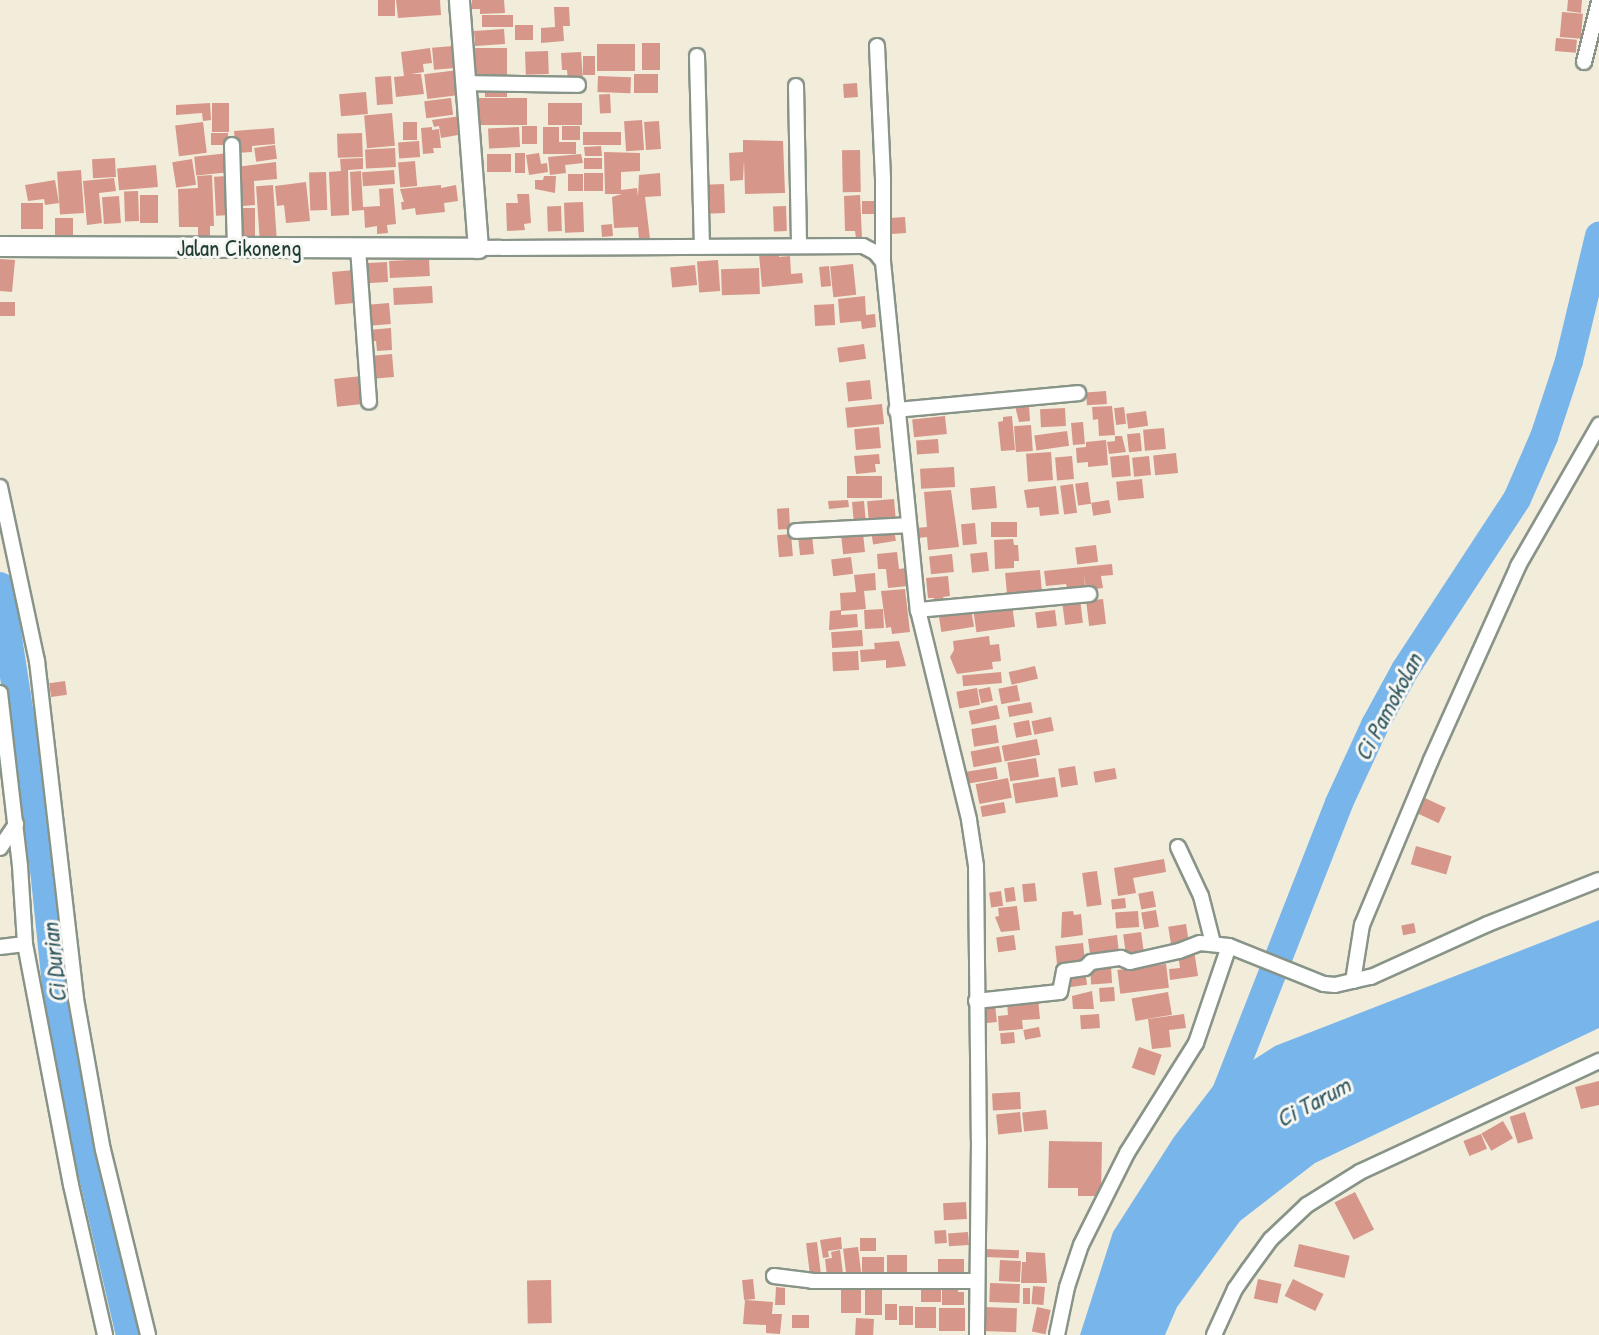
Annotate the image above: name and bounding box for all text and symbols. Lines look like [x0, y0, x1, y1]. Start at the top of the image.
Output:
street label: Jalan Cikoneng [176, 234, 302, 262]
water label: Ci Pamokolan [1348, 648, 1428, 766]
water label: Ci Durian [36, 922, 72, 1004]
water label: Ci Tarum [1271, 1071, 1355, 1133]

